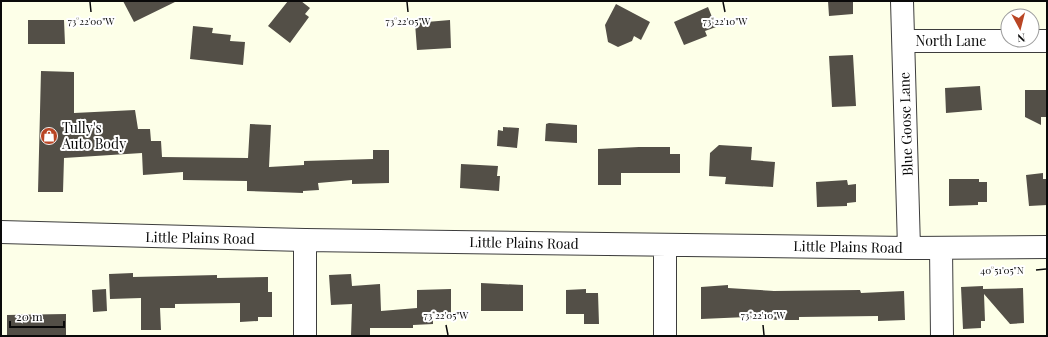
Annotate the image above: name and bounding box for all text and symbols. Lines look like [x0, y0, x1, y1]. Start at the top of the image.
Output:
north arrow [1000, 8, 1040, 48]
text: 73°22'00"W [68, 14, 115, 28]
text: 73°22'05"W [386, 14, 431, 28]
text: 73°22'10"W [703, 14, 748, 28]
text: N [1016, 30, 1026, 46]
street label: North Lane [916, 31, 986, 50]
street label: Blue Goose Lane [894, 72, 917, 176]
place label: Tully's Auto Body [61, 118, 126, 153]
shop icon: Tully's Auto Body [39, 126, 59, 146]
street label: Little Plains Road [145, 227, 255, 248]
street label: Little Plains Road [469, 232, 579, 253]
street label: Little Plains Road [793, 236, 903, 257]
text: 40°51'05"N [980, 263, 1024, 277]
scale bar [10, 303, 64, 329]
text: 20 m [16, 308, 43, 324]
text: 73°22'05"W [424, 308, 469, 322]
text: 73°22'10"W [741, 308, 786, 322]

